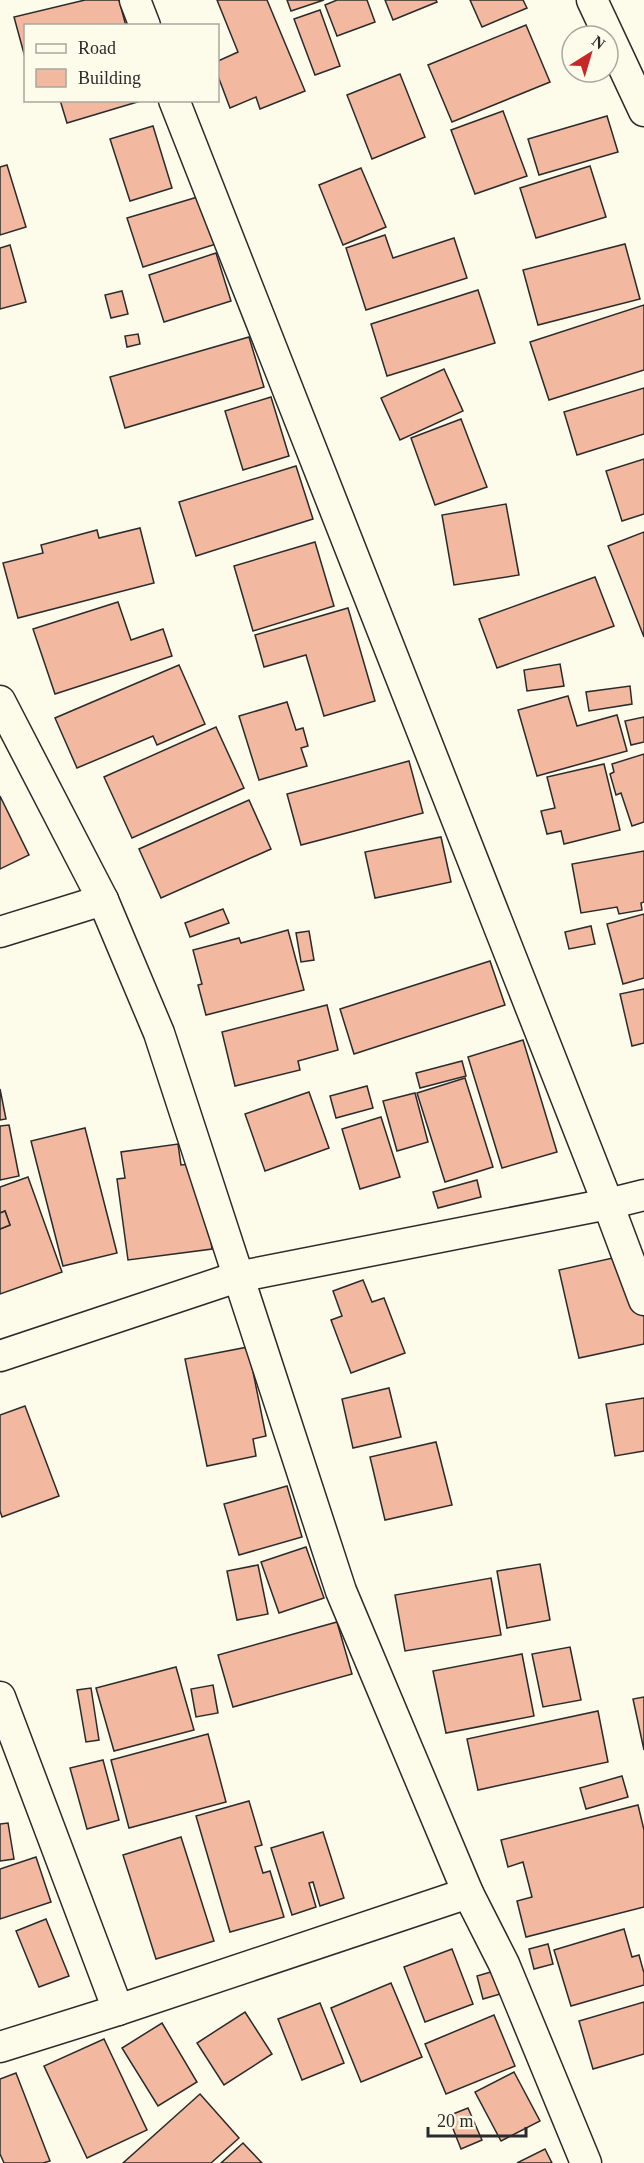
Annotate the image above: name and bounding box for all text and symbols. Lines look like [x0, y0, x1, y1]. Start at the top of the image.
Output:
legend [24, 24, 219, 102]
north arrow [560, 24, 620, 84]
text: N [589, 32, 609, 53]
text: Road [78, 38, 116, 58]
text: Building [78, 68, 141, 88]
scale bar [428, 2100, 526, 2138]
text: 20 m [437, 2111, 474, 2131]

